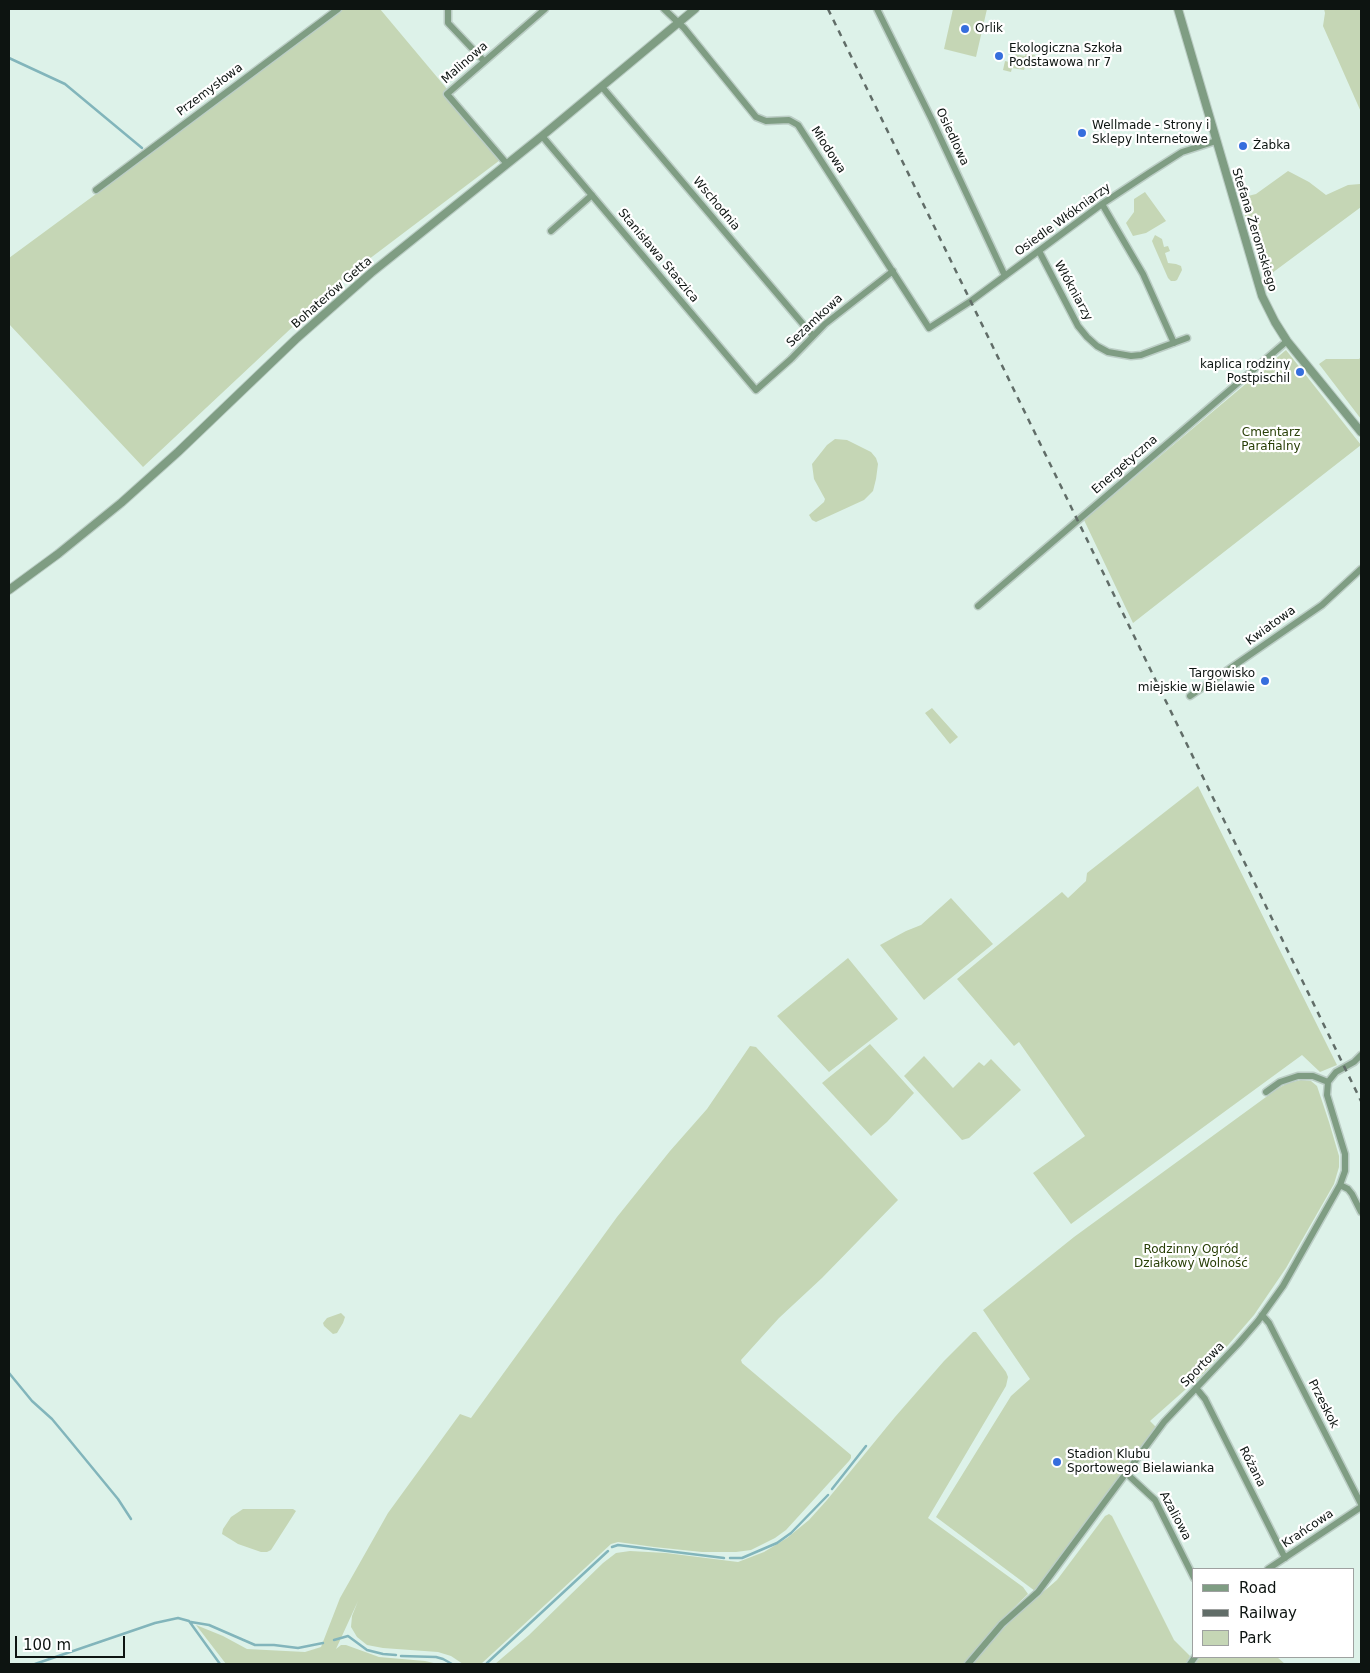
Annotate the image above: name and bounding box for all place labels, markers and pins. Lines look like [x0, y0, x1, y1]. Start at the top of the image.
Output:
place label: Orlik [975, 22, 1003, 36]
marker: Orlik [959, 23, 971, 35]
place label: Ekologiczna Szkoła Podstawowa nr 7 [1009, 42, 1122, 70]
marker: Ekologiczna Szkoła Podstawowa nr 7 [993, 50, 1005, 62]
place label: Wellmade - Strony i Sklepy Internetowe [1092, 119, 1209, 147]
marker: Wellmade - Strony i Sklepy Internetowe [1076, 127, 1088, 139]
place label: Żabka [1253, 139, 1290, 153]
marker: Żabka [1237, 140, 1249, 152]
place label: kaplica rodziny Postpischil [1200, 358, 1290, 386]
marker: kaplica rodziny Postpischil [1294, 366, 1306, 378]
place label: Targowisko miejskie w Bielawie [1138, 667, 1255, 695]
marker: Targowisko miejskie w Bielawie [1259, 675, 1271, 687]
place label: Stadion Klubu Sportowego Bielawianka [1067, 1448, 1214, 1476]
marker: Stadion Klubu Sportowego Bielawianka [1051, 1456, 1063, 1468]

